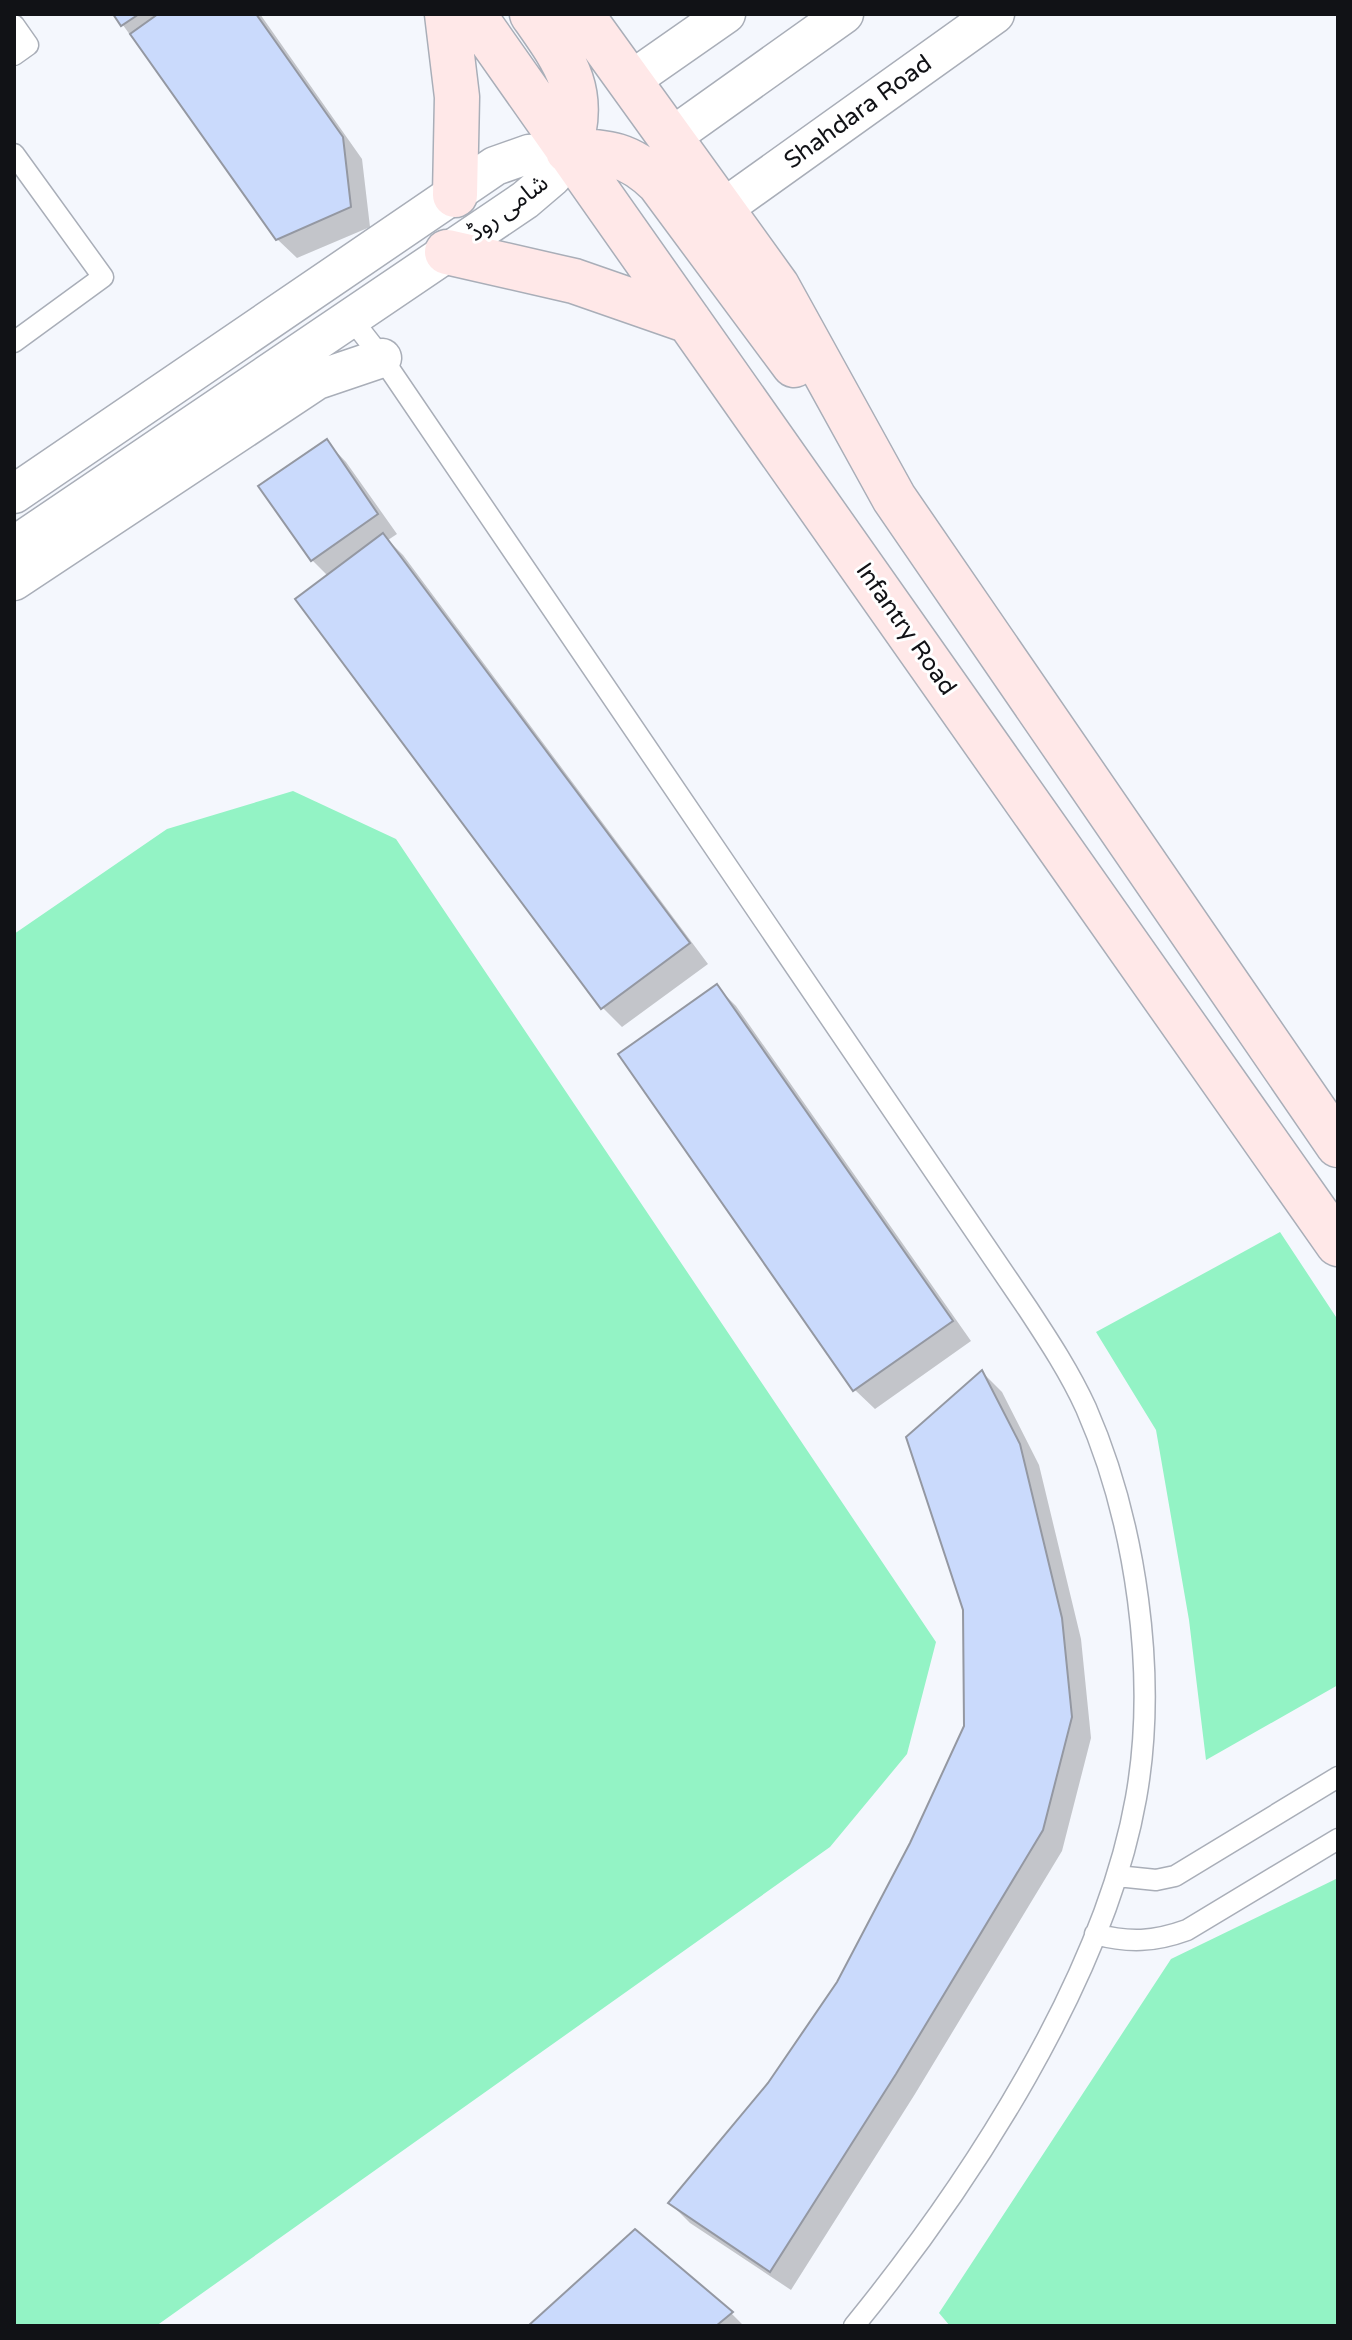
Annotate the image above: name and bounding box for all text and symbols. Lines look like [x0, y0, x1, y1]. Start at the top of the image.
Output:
street label: Shahdara Road [779, 49, 937, 175]
street label: شامی روڈ [462, 168, 554, 248]
street label: Infantry Road [850, 557, 962, 701]

